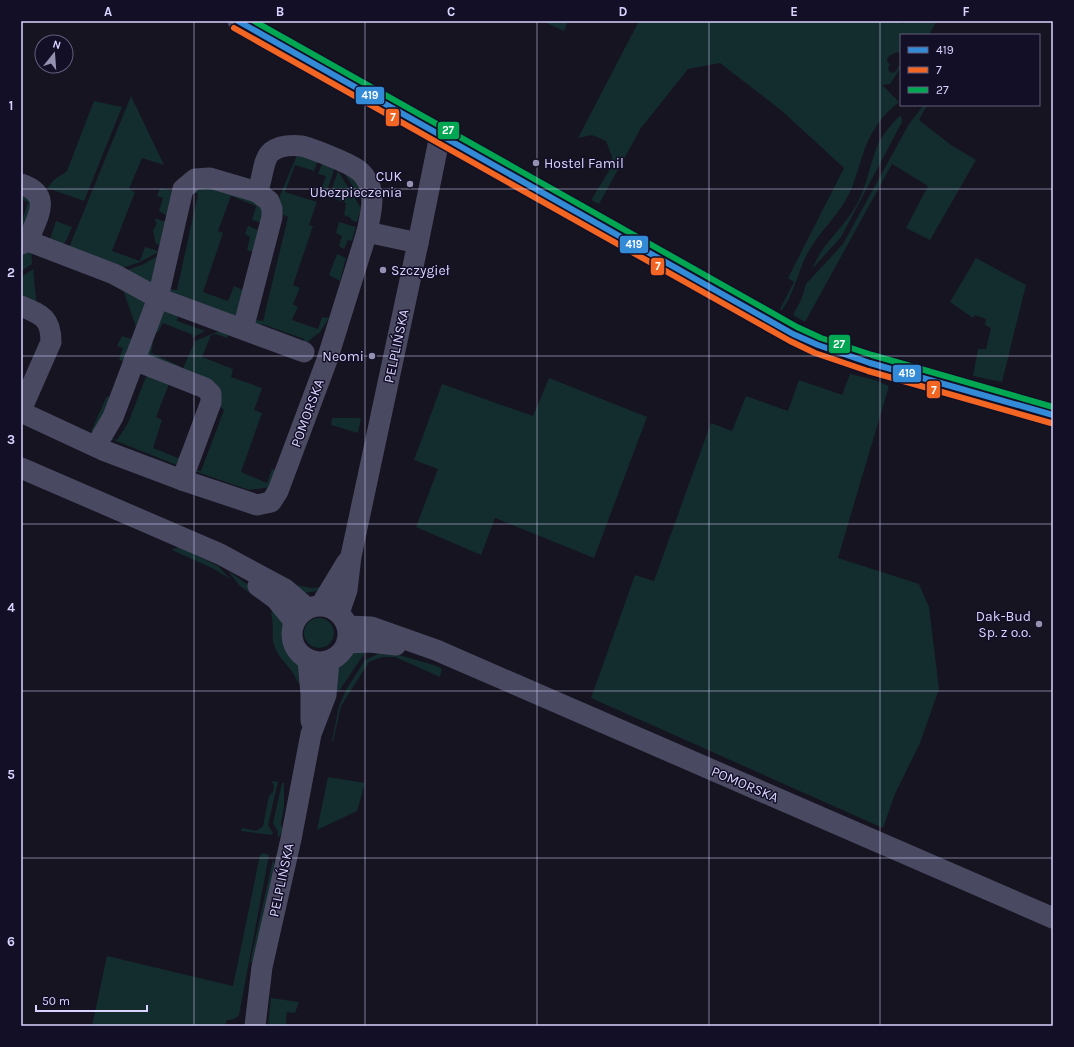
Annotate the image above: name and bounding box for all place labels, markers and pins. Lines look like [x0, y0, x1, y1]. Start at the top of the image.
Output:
place label: Hostel Famil [544, 155, 624, 172]
marker: Hostel Famil [531, 158, 541, 168]
place label: CUK Ubezpieczenia [310, 168, 402, 201]
marker: CUK Ubezpieczenia [405, 179, 415, 189]
place label: Szczygieł [391, 262, 450, 279]
marker: Szczygieł [378, 265, 388, 275]
place label: Neomi [322, 348, 364, 365]
marker: Neomi [367, 351, 377, 361]
place label: Dak-Bud Sp. z o.o. [976, 608, 1031, 641]
marker: Dak-Bud Sp. z o.o. [1034, 619, 1044, 629]

